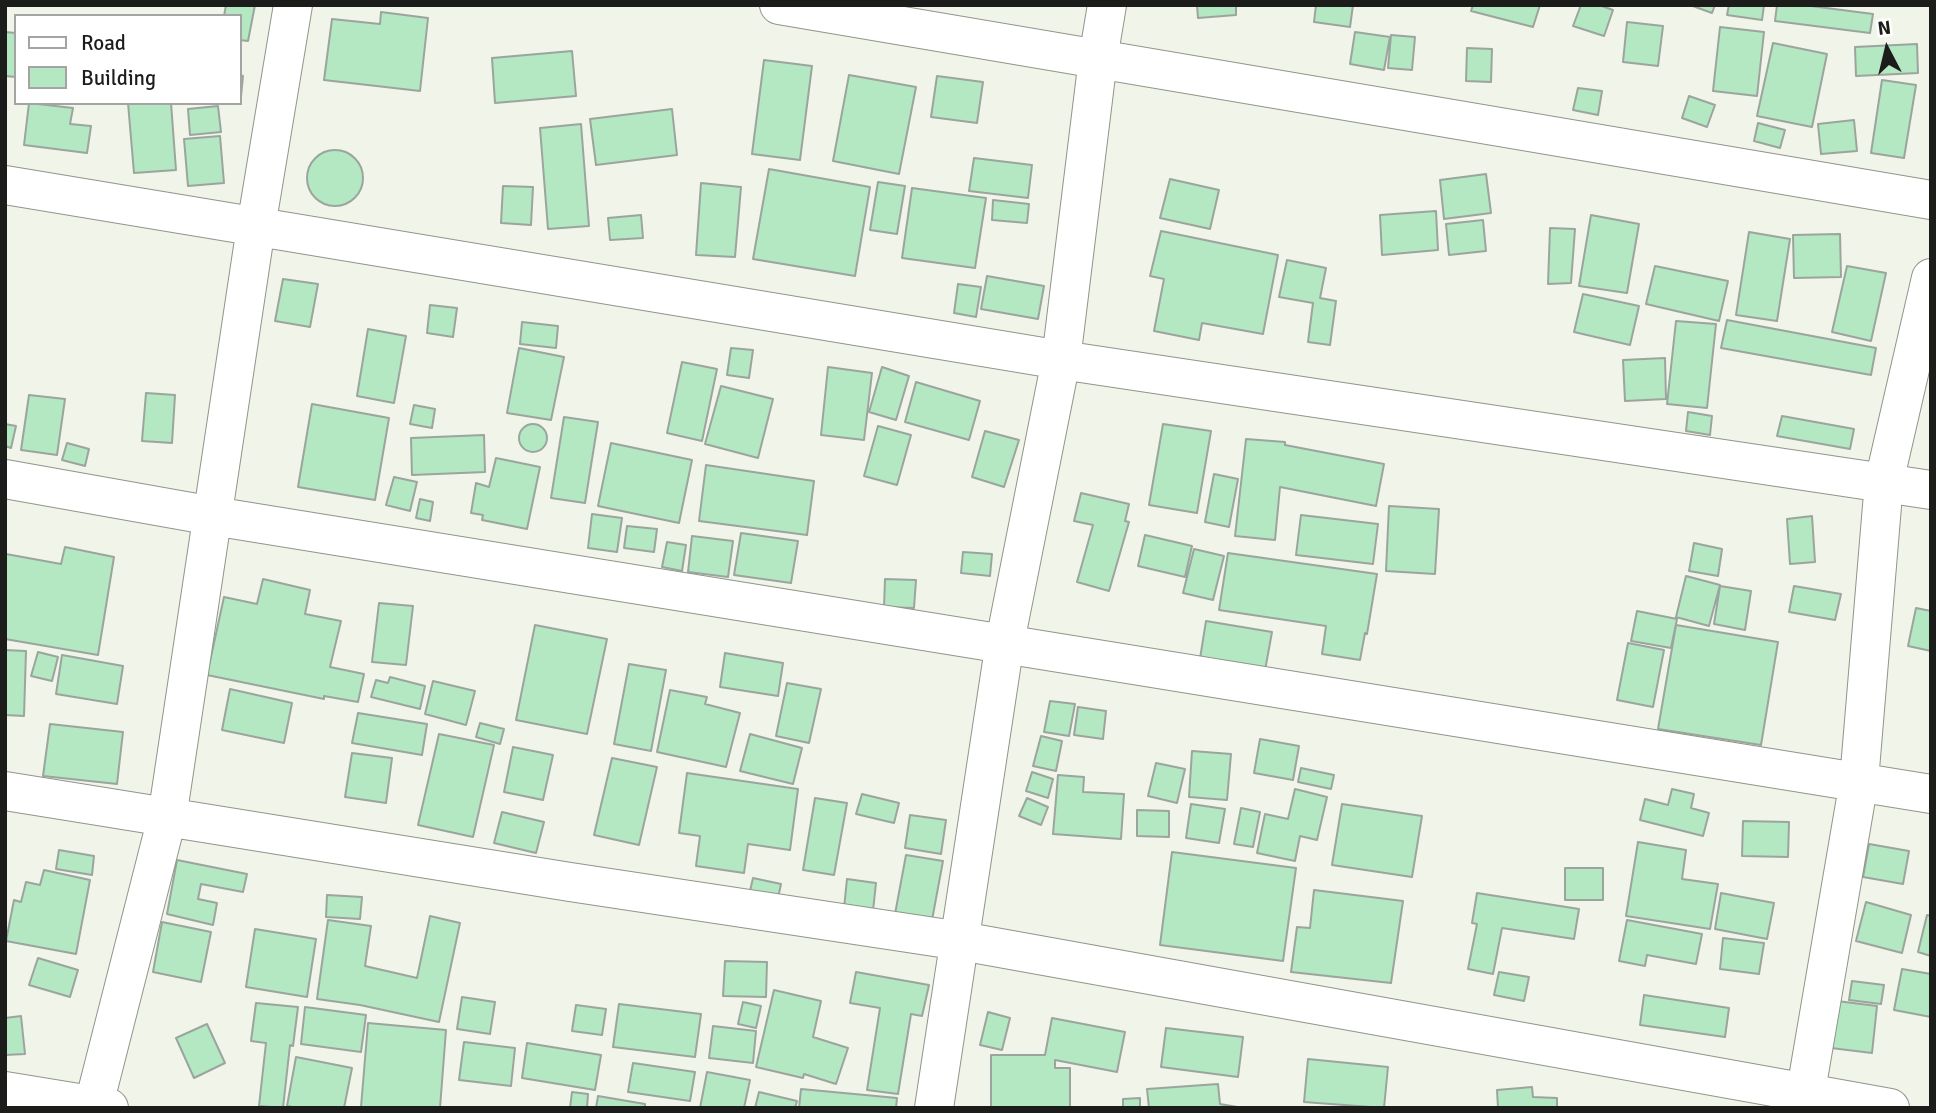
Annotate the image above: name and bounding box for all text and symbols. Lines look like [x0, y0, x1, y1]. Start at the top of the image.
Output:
legend [14, 14, 242, 105]
north arrow [1852, 14, 1922, 84]
text: N [1876, 15, 1892, 41]
text: Road [81, 30, 126, 56]
text: Building [81, 65, 156, 91]

